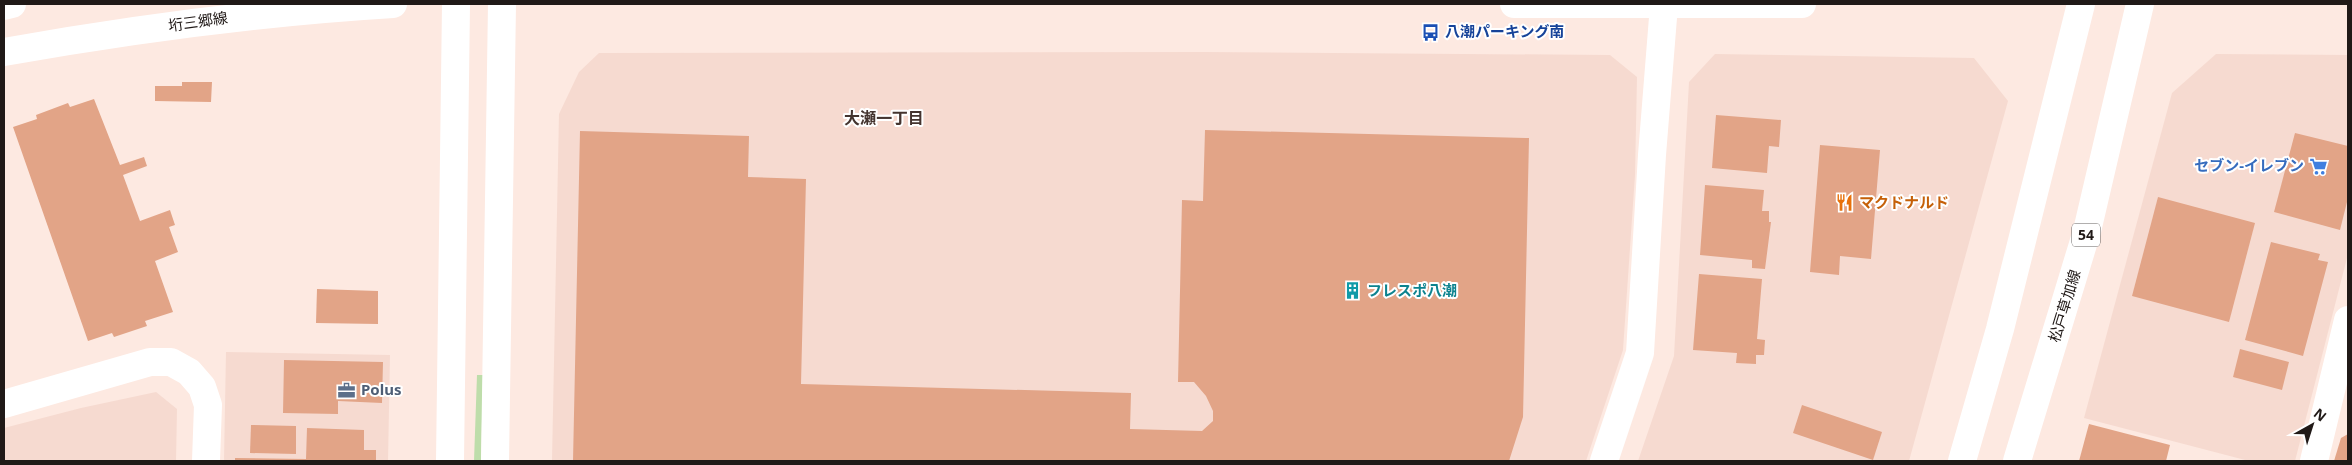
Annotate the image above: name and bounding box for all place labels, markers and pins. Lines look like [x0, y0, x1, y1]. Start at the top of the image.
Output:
place label: 八潮パーキング南 [1445, 21, 1565, 41]
bus stop icon: 八潮パーキング南 [1421, 22, 1441, 42]
place label: セブン-イレブン [2194, 155, 2304, 175]
supermarket icon: セブン-イレブン [2308, 156, 2328, 176]
place label: マクドナルド [1859, 192, 1949, 212]
restaurant icon: マクドナルド [1835, 193, 1855, 213]
place label: フレスポ八潮 [1367, 280, 1457, 300]
building icon: フレスポ八潮 [1343, 281, 1363, 301]
place label: Polus [361, 379, 401, 399]
office icon: Polus [337, 380, 357, 400]

